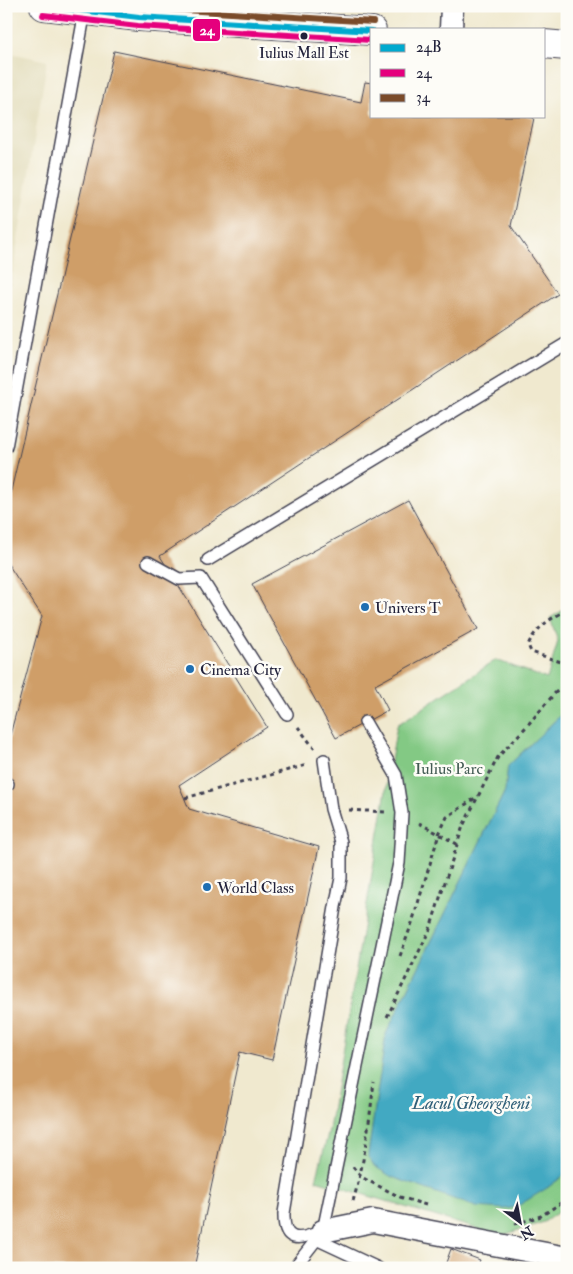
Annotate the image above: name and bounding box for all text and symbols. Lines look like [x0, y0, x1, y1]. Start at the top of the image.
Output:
line badge: 24 [192, 18, 221, 42]
text: 24 [200, 22, 216, 39]
legend [370, 28, 546, 118]
marker: Iulius Mall Est [299, 31, 309, 41]
text: 24B [416, 38, 442, 57]
place label: Iulius Mall Est [259, 44, 349, 63]
text: 24 [416, 64, 433, 83]
text: 34 [416, 88, 431, 107]
place label: Univers T [375, 598, 441, 618]
marker: Univers T [359, 601, 371, 613]
place label: Cinema City [200, 660, 282, 680]
marker: Cinema City [184, 663, 196, 675]
park label: Iulius Parc [415, 759, 484, 779]
place label: World Class [216, 878, 294, 898]
marker: World Class [201, 881, 213, 893]
water label: Lacul Gheorgheni [411, 1092, 530, 1115]
north arrow [496, 1196, 546, 1246]
text: N [516, 1222, 537, 1243]

